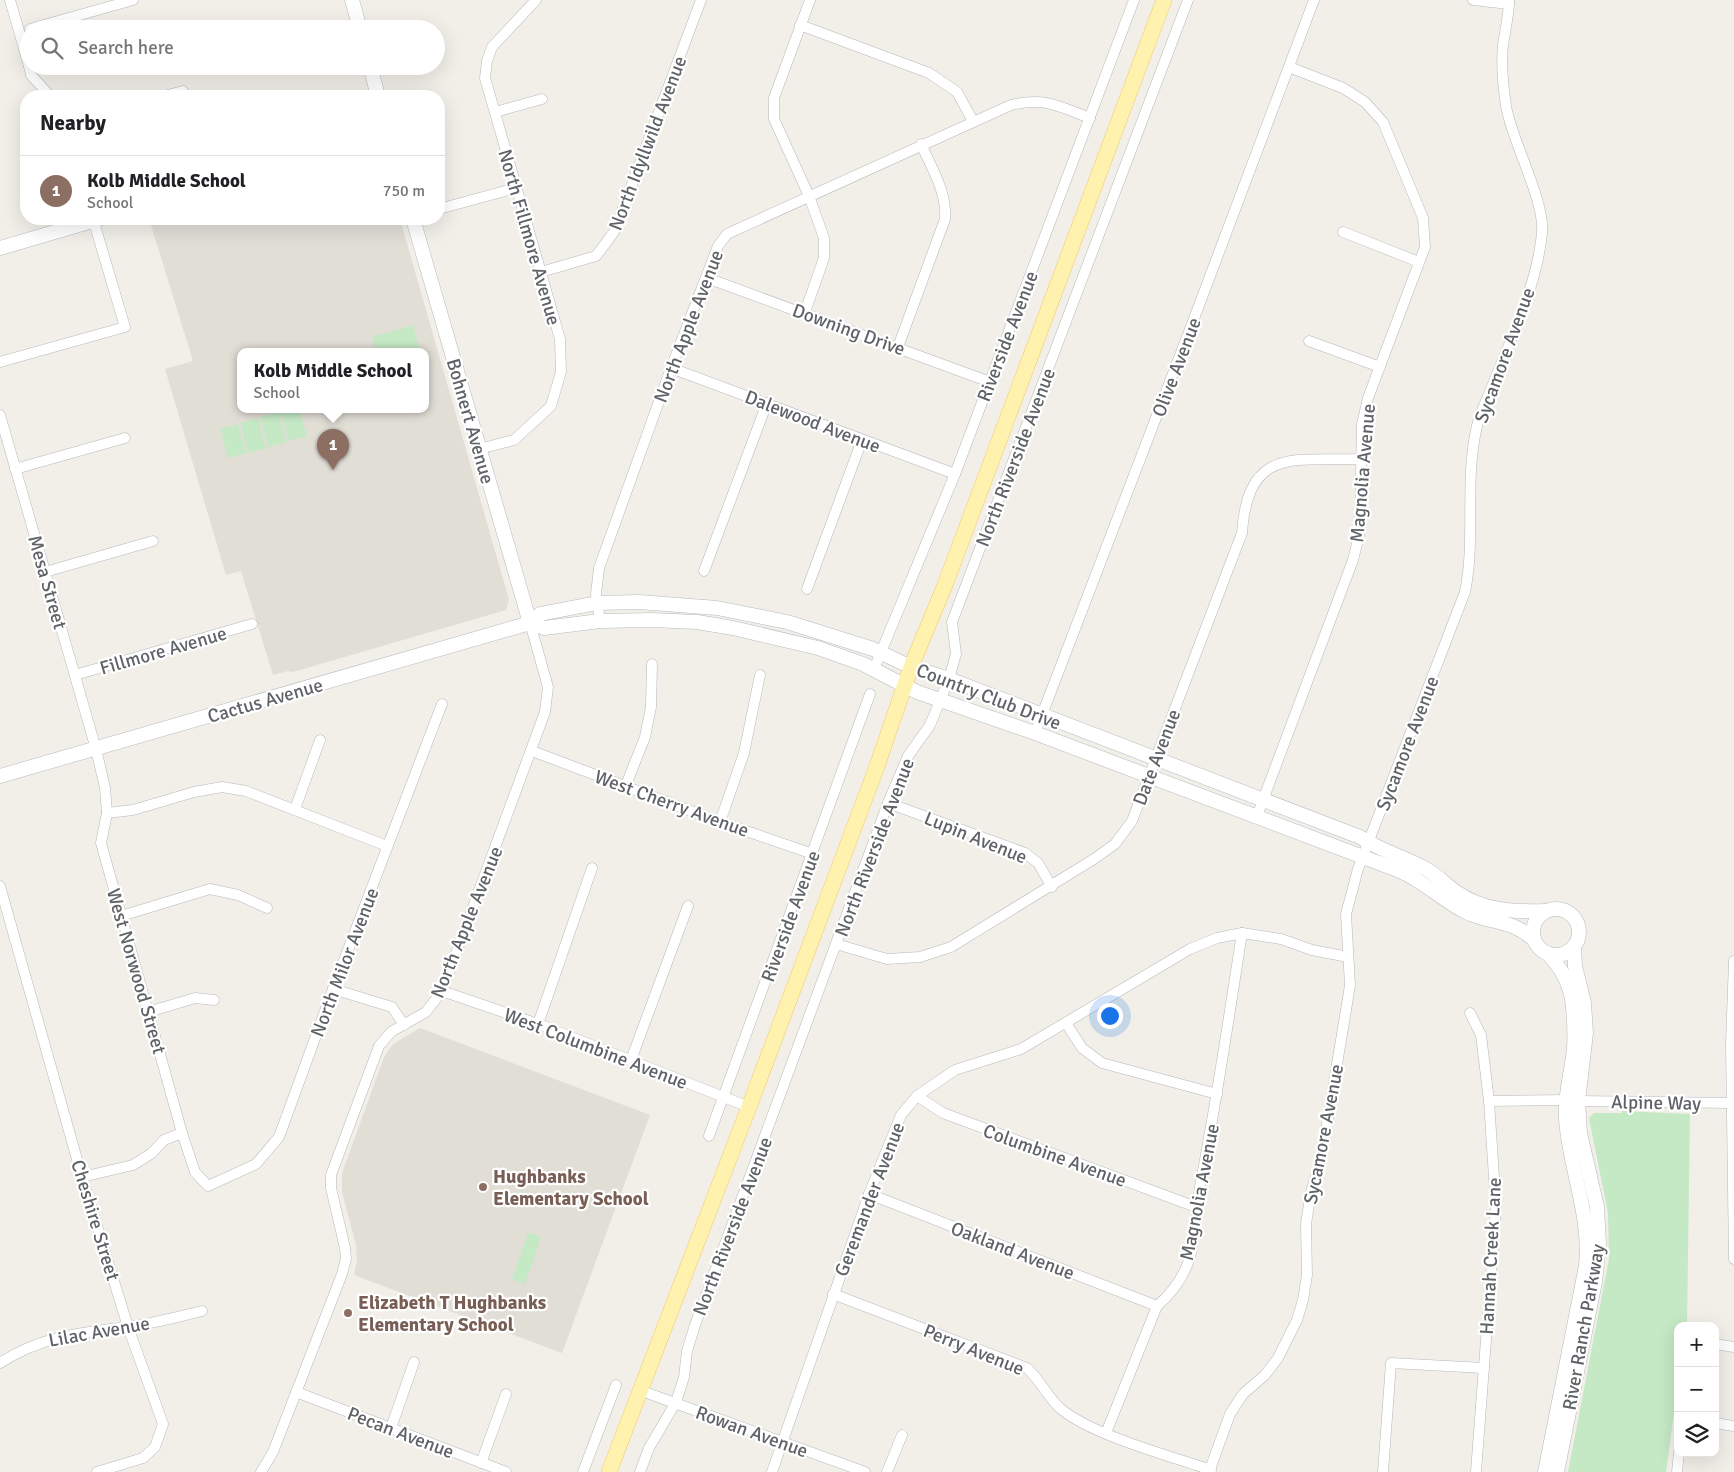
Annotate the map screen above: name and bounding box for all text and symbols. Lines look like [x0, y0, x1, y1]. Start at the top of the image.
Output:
search box [20, 20, 445, 75]
icon: search [38, 34, 66, 62]
text: Search here [78, 36, 174, 60]
street label: North Idyllwild Avenue [604, 53, 692, 234]
text: Nearby [40, 110, 106, 136]
street label: North Fillmore Avenue [492, 146, 566, 328]
text: Kolb Middle School [87, 169, 246, 193]
text: 1 [52, 181, 60, 201]
text: 750 m [383, 181, 425, 201]
text: School [87, 193, 133, 213]
street label: North Apple Avenue [649, 247, 729, 406]
street label: Riverside Avenue [972, 268, 1044, 405]
street label: Sycamore Avenue [1469, 284, 1541, 426]
street label: Downing Drive [789, 298, 908, 361]
street label: Olive Avenue [1147, 314, 1207, 420]
popup [237, 348, 429, 413]
street label: Bohnert Avenue [441, 356, 499, 487]
text: Kolb Middle School [254, 359, 412, 383]
street label: North Riverside Avenue [971, 365, 1061, 550]
text: School [254, 383, 300, 403]
street label: Dalewood Avenue [741, 385, 884, 459]
street label: Magnolia Avenue [1345, 403, 1381, 543]
pin: 1 [317, 429, 349, 470]
street label: Mesa Street [22, 533, 72, 632]
street label: Fillmore Avenue [97, 621, 229, 681]
street label: Country Club Drive [913, 658, 1064, 736]
street label: Cactus Avenue [205, 673, 326, 729]
street label: Sycamore Avenue [1371, 673, 1445, 814]
street label: Date Avenue [1128, 706, 1186, 809]
street label: North Riverside Avenue [830, 755, 920, 940]
street label: West Cherry Avenue [591, 765, 752, 843]
street label: Lupin Avenue [921, 806, 1031, 869]
street label: North Apple Avenue [426, 843, 508, 1002]
street label: Riverside Avenue [756, 847, 826, 985]
street label: North Milor Avenue [305, 884, 384, 1040]
street label: West Norwood Street [101, 886, 171, 1057]
street label: West Columbine Avenue [500, 1003, 691, 1095]
your location [1097, 1003, 1123, 1029]
street label: Sycamore Avenue [1299, 1062, 1349, 1206]
street label: Alpine Way [1611, 1090, 1701, 1116]
street label: Geremander Avenue [829, 1119, 910, 1280]
street label: Columbine Avenue [980, 1119, 1130, 1193]
street label: Magnolia Avenue [1175, 1122, 1225, 1263]
street label: North Riverside Avenue [688, 1134, 778, 1319]
street label: Cheshire Street [65, 1157, 125, 1284]
place label: Hughbanks Elementary School [493, 1165, 649, 1211]
street label: Hannah Creek Lane [1475, 1177, 1507, 1335]
marker: Hughbanks Elementary School [477, 1181, 489, 1193]
street label: Oakland Avenue [947, 1216, 1078, 1286]
street label: River Ranch Parkway [1558, 1242, 1610, 1412]
place label: Elizabeth T Hughbanks Elementary School [358, 1291, 546, 1337]
marker: Elizabeth T Hughbanks Elementary School [342, 1307, 354, 1319]
street label: Lilac Avenue [47, 1311, 152, 1353]
street label: Perry Avenue [920, 1319, 1028, 1381]
map controls [1674, 1322, 1719, 1457]
button: + [1674, 1322, 1719, 1367]
button: − [1674, 1367, 1719, 1412]
street label: Rowan Avenue [692, 1400, 811, 1463]
street label: Pecan Avenue [344, 1402, 457, 1464]
button: layers [1674, 1412, 1719, 1457]

